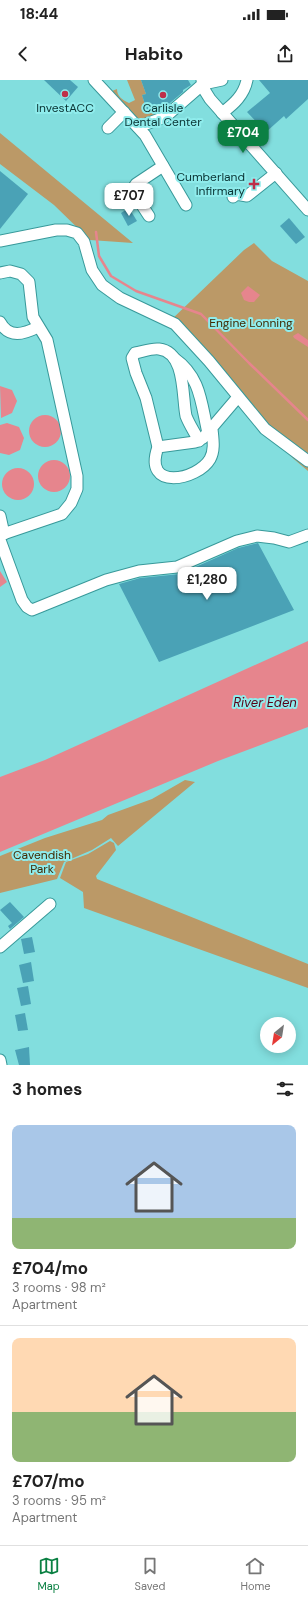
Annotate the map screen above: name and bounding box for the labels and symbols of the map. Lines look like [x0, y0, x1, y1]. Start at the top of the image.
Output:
marker: InvestACC [60, 89, 70, 99]
marker: Carlisle Dental Center [158, 90, 168, 100]
place label: InvestACC [36, 100, 94, 116]
place label: Carlisle Dental Center [124, 100, 202, 130]
pin: £704 [219, 120, 267, 154]
place label: Cumberland Infirmary [176, 169, 245, 199]
marker: Cumberland Infirmary [248, 178, 260, 190]
pin: £707 [105, 183, 153, 217]
park label: Engine Lonning [209, 315, 293, 331]
pin: £1,280 [174, 567, 240, 601]
water label: River Eden [233, 694, 297, 711]
park label: Cavendish Park [13, 847, 71, 877]
north arrow [260, 1017, 296, 1053]

